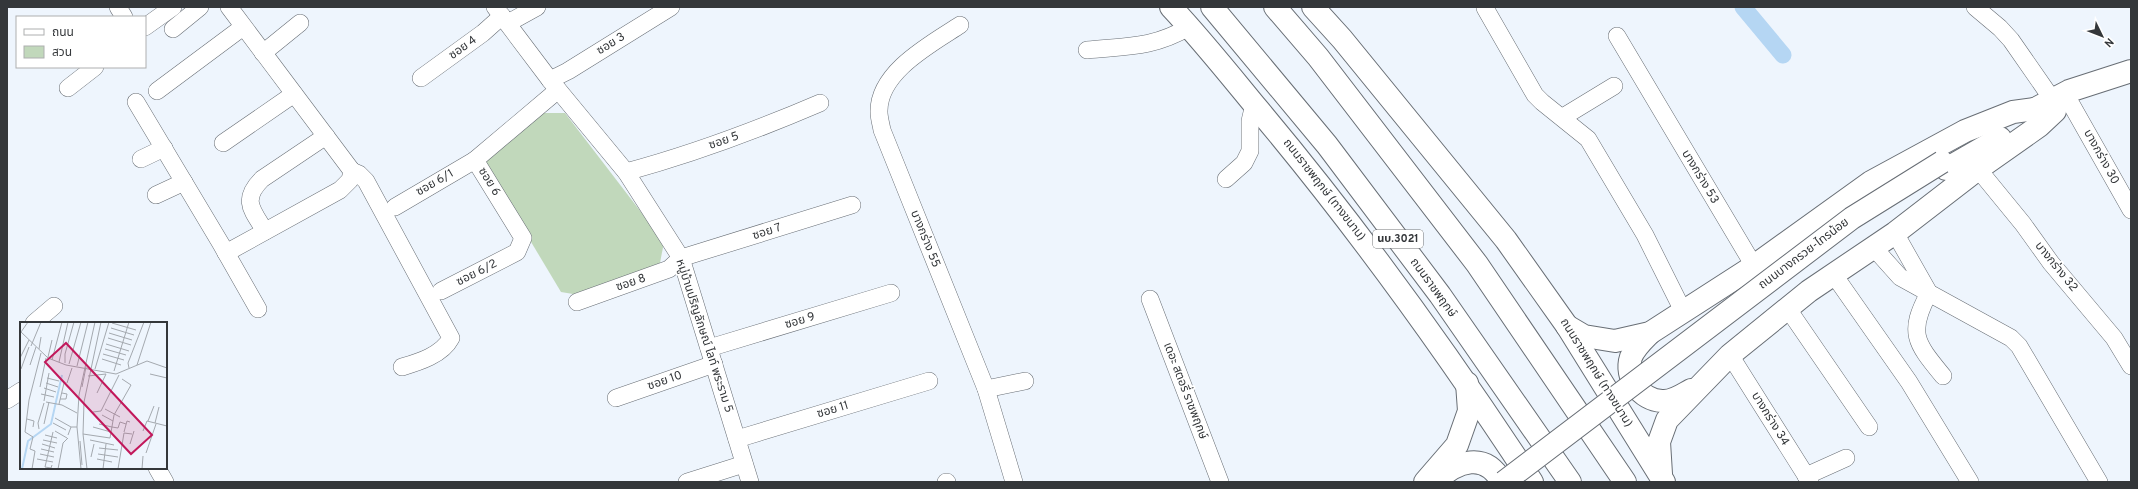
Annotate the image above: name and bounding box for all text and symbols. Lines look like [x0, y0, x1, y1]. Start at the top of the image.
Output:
legend [16, 16, 146, 68]
north arrow [2082, 16, 2122, 56]
text: ถนน [52, 25, 74, 41]
street label: ซอย 3 [594, 29, 628, 59]
street label: ซอย 4 [446, 32, 480, 64]
text: N [2101, 34, 2116, 50]
text: สวน [52, 45, 72, 61]
street label: บางกร่าง 30 [2079, 127, 2123, 187]
street label: ซอย 5 [707, 128, 741, 154]
street label: ถนนราชพฤกษ์ (ทางขนาน) [1279, 136, 1369, 244]
street label: บางกร่าง 53 [1678, 147, 1722, 207]
street label: ซอย 6 [474, 165, 504, 199]
street label: ซอย 6/1 [413, 166, 457, 200]
street label: บางกร่าง 55 [906, 208, 944, 270]
street label: ถนนบางกรวย-ไทรน้อย [1755, 215, 1853, 293]
street label: ซอย 7 [751, 220, 783, 244]
road number: นบ.3021 [1373, 230, 1423, 248]
street label: บางกร่าง 32 [2031, 239, 2081, 295]
street label: ถนนราชพฤกษ์ [1406, 255, 1460, 321]
street label: ซอย 6/2 [454, 256, 500, 290]
street label: หมู่บ้านปริญลักษณ์ ไลท์ พระราม 5 [672, 257, 736, 415]
street label: ซอย 8 [614, 270, 648, 296]
street label: ซอย 9 [783, 309, 817, 333]
street label: ถนนราชพฤกษ์ (ทางขนาน) [1556, 316, 1636, 430]
inset map [20, 322, 167, 469]
street label: เดอะ สตอรี่ ราชพฤกษ์ [1159, 340, 1213, 442]
street label: ซอย 10 [646, 368, 684, 394]
street label: บางกร่าง 34 [1747, 389, 1793, 449]
street label: ซอย 11 [815, 398, 851, 422]

